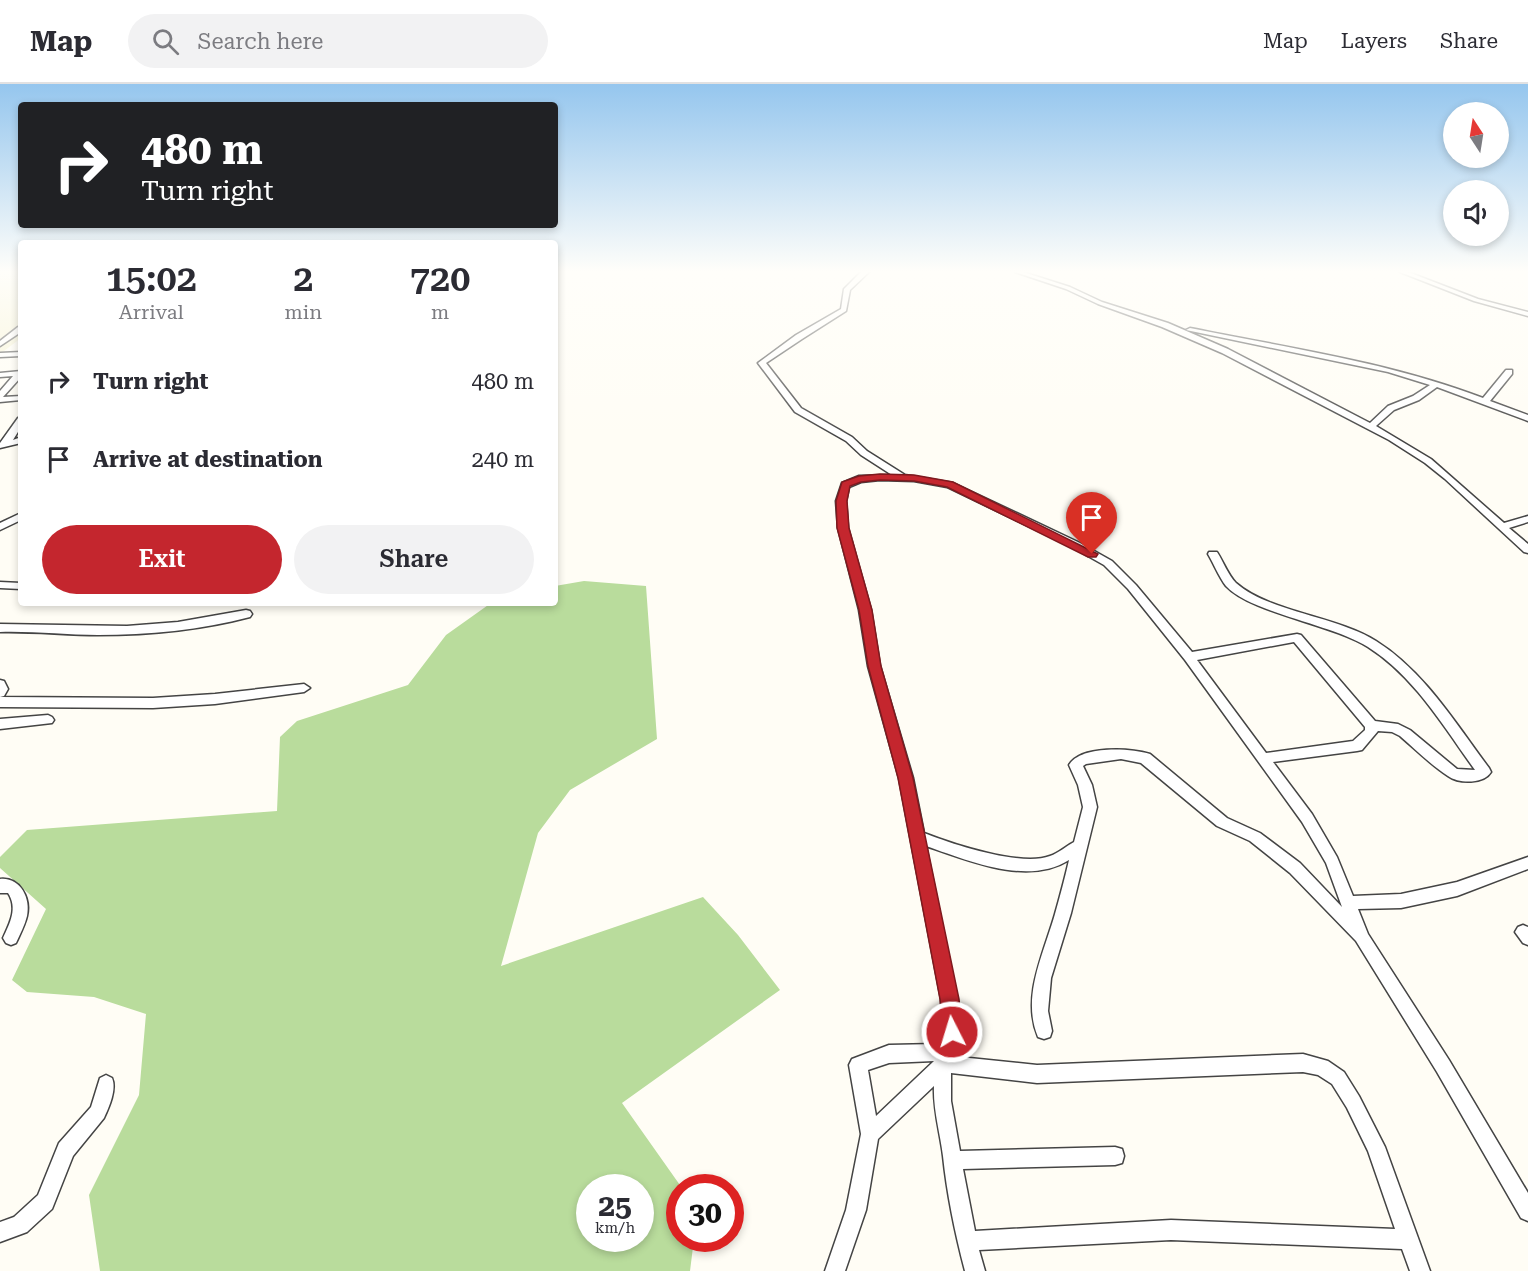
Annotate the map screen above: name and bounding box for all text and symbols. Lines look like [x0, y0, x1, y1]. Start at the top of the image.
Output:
search box [128, 14, 548, 68]
text: Map [30, 25, 92, 58]
icon: search [149, 25, 182, 58]
text: Search here [197, 29, 323, 54]
text: Map [1263, 29, 1308, 53]
text: Layers [1341, 29, 1407, 53]
text: Share [1440, 29, 1498, 53]
north arrow [1443, 102, 1509, 168]
map controls [1443, 102, 1509, 246]
text: 480 m [141, 125, 263, 174]
icon: right [42, 126, 120, 204]
text: Turn right [141, 175, 274, 207]
button: sound [1443, 180, 1509, 246]
text: 15:02 [106, 258, 197, 300]
text: 2 [293, 258, 313, 300]
text: 720 [410, 258, 470, 300]
text: Arrival [119, 300, 184, 324]
text: min [285, 300, 322, 324]
text: m [431, 300, 449, 324]
icon: right [42, 365, 75, 398]
text: Turn right [93, 369, 208, 394]
text: 480 m [471, 369, 534, 394]
icon: arrive [42, 443, 75, 476]
text: Arrive at destination [93, 447, 322, 472]
text: 240 m [471, 447, 534, 472]
pin [1066, 492, 1117, 554]
icon: arrive [1075, 501, 1108, 534]
button: Exit [42, 525, 282, 594]
button: Share [294, 525, 534, 594]
position arrow [920, 1000, 984, 1064]
speed limit sign: 30 [666, 1174, 744, 1252]
text: 25 [598, 1188, 632, 1223]
text: km/h [595, 1219, 635, 1237]

